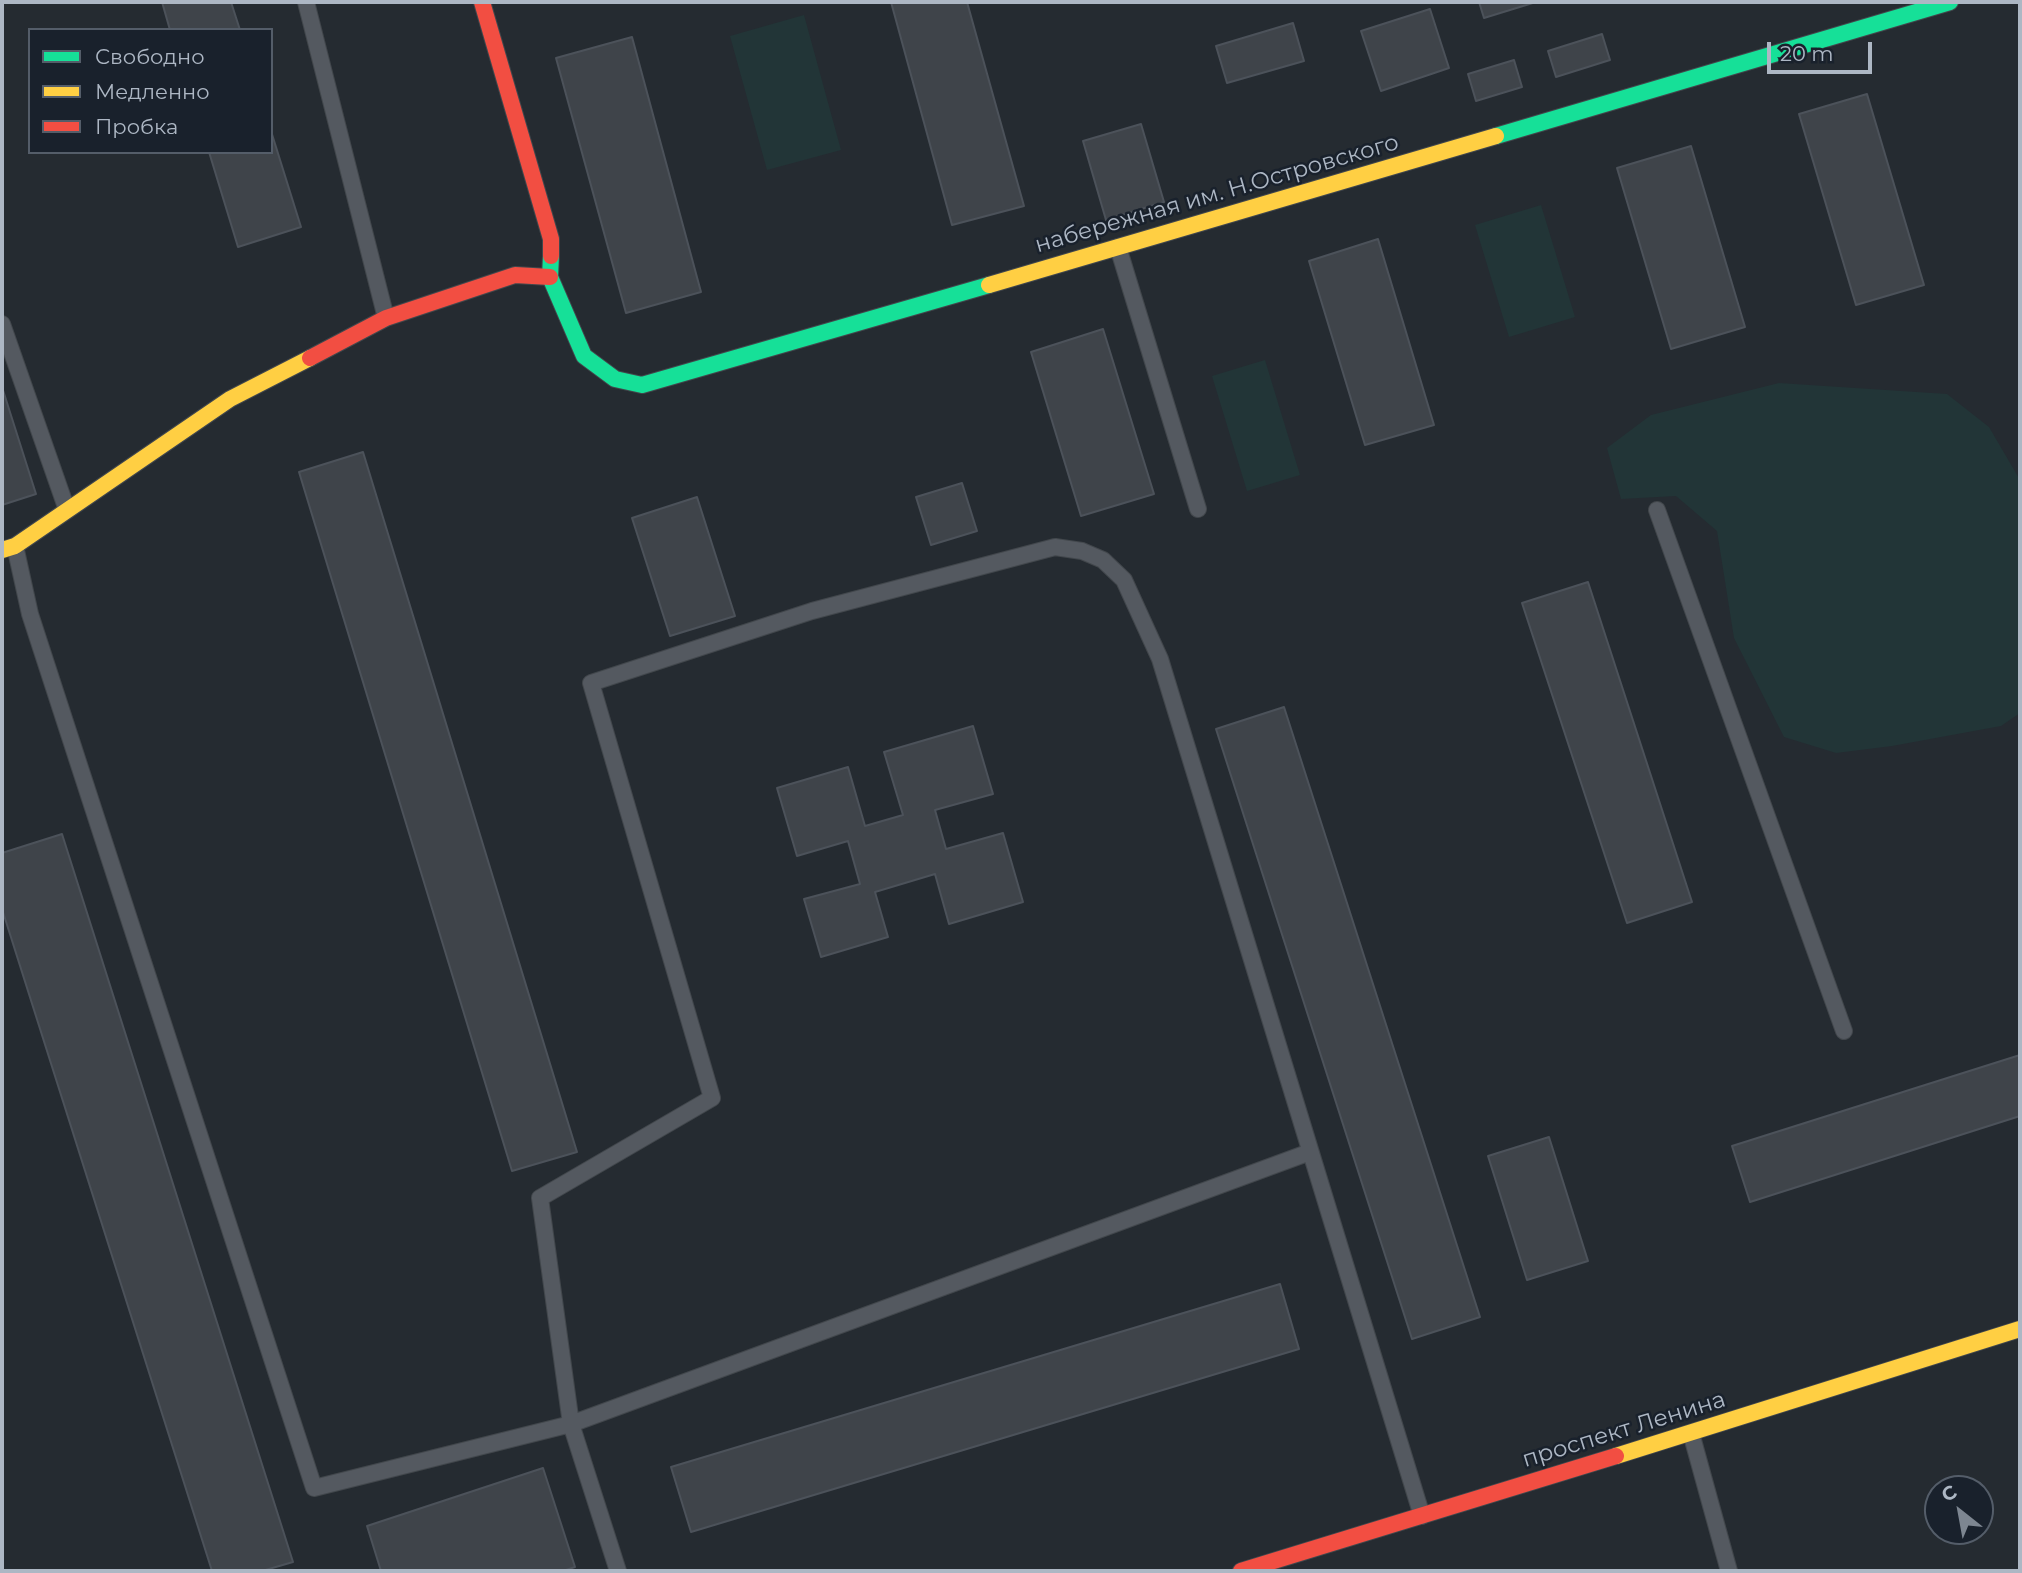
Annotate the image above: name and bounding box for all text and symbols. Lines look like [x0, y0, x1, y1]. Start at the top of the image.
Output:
legend [28, 28, 273, 154]
scale bar [1770, 28, 1875, 72]
text: 20 m [1780, 41, 1834, 66]
text: Свободно [95, 44, 205, 69]
text: Медленно [95, 79, 210, 104]
text: Пробка [95, 114, 178, 139]
street label: набережная им. Н.Островского [1032, 129, 1402, 259]
street label: проспект Ленина [1519, 1386, 1729, 1474]
north arrow [1924, 1475, 1994, 1545]
text: С [1937, 1480, 1961, 1507]

